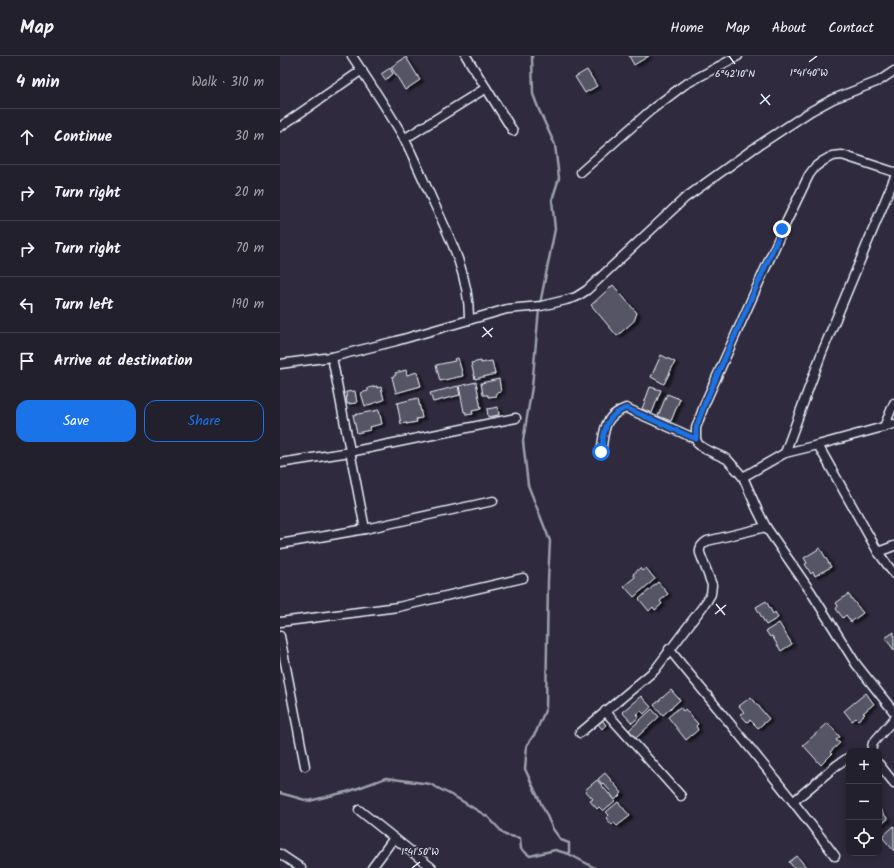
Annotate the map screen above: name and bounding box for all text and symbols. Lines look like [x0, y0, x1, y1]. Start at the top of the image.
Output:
text: Map [20, 13, 54, 43]
text: Home [670, 17, 704, 39]
text: Map [726, 17, 750, 39]
text: About [772, 17, 806, 39]
text: Contact [828, 17, 874, 39]
text: 1°41'40"W [790, 65, 828, 81]
text: 6°42'10"N [715, 66, 755, 82]
text: 4 min [16, 69, 60, 96]
text: Walk · 310 m [191, 72, 264, 93]
text: Continue [54, 125, 112, 149]
icon: ahead [16, 126, 38, 148]
text: 30 m [235, 126, 264, 147]
text: Turn right [54, 181, 121, 205]
icon: right [16, 182, 38, 204]
text: 20 m [234, 182, 264, 203]
route end [773, 220, 791, 238]
text: Turn right [54, 237, 121, 261]
icon: right [16, 238, 38, 260]
text: 70 m [236, 238, 264, 259]
text: Turn left [54, 293, 114, 317]
icon: left [16, 294, 38, 316]
text: 190 m [232, 294, 264, 315]
text: Arrive at destination [54, 349, 193, 373]
icon: arrive [16, 350, 38, 372]
button: Save [16, 400, 136, 442]
button: Share [144, 400, 264, 442]
route start [592, 443, 610, 461]
map controls [846, 748, 882, 856]
button: + [846, 748, 882, 784]
button: − [846, 784, 882, 820]
button: locate [846, 820, 882, 856]
text: 1°41'50"W [401, 844, 439, 860]

